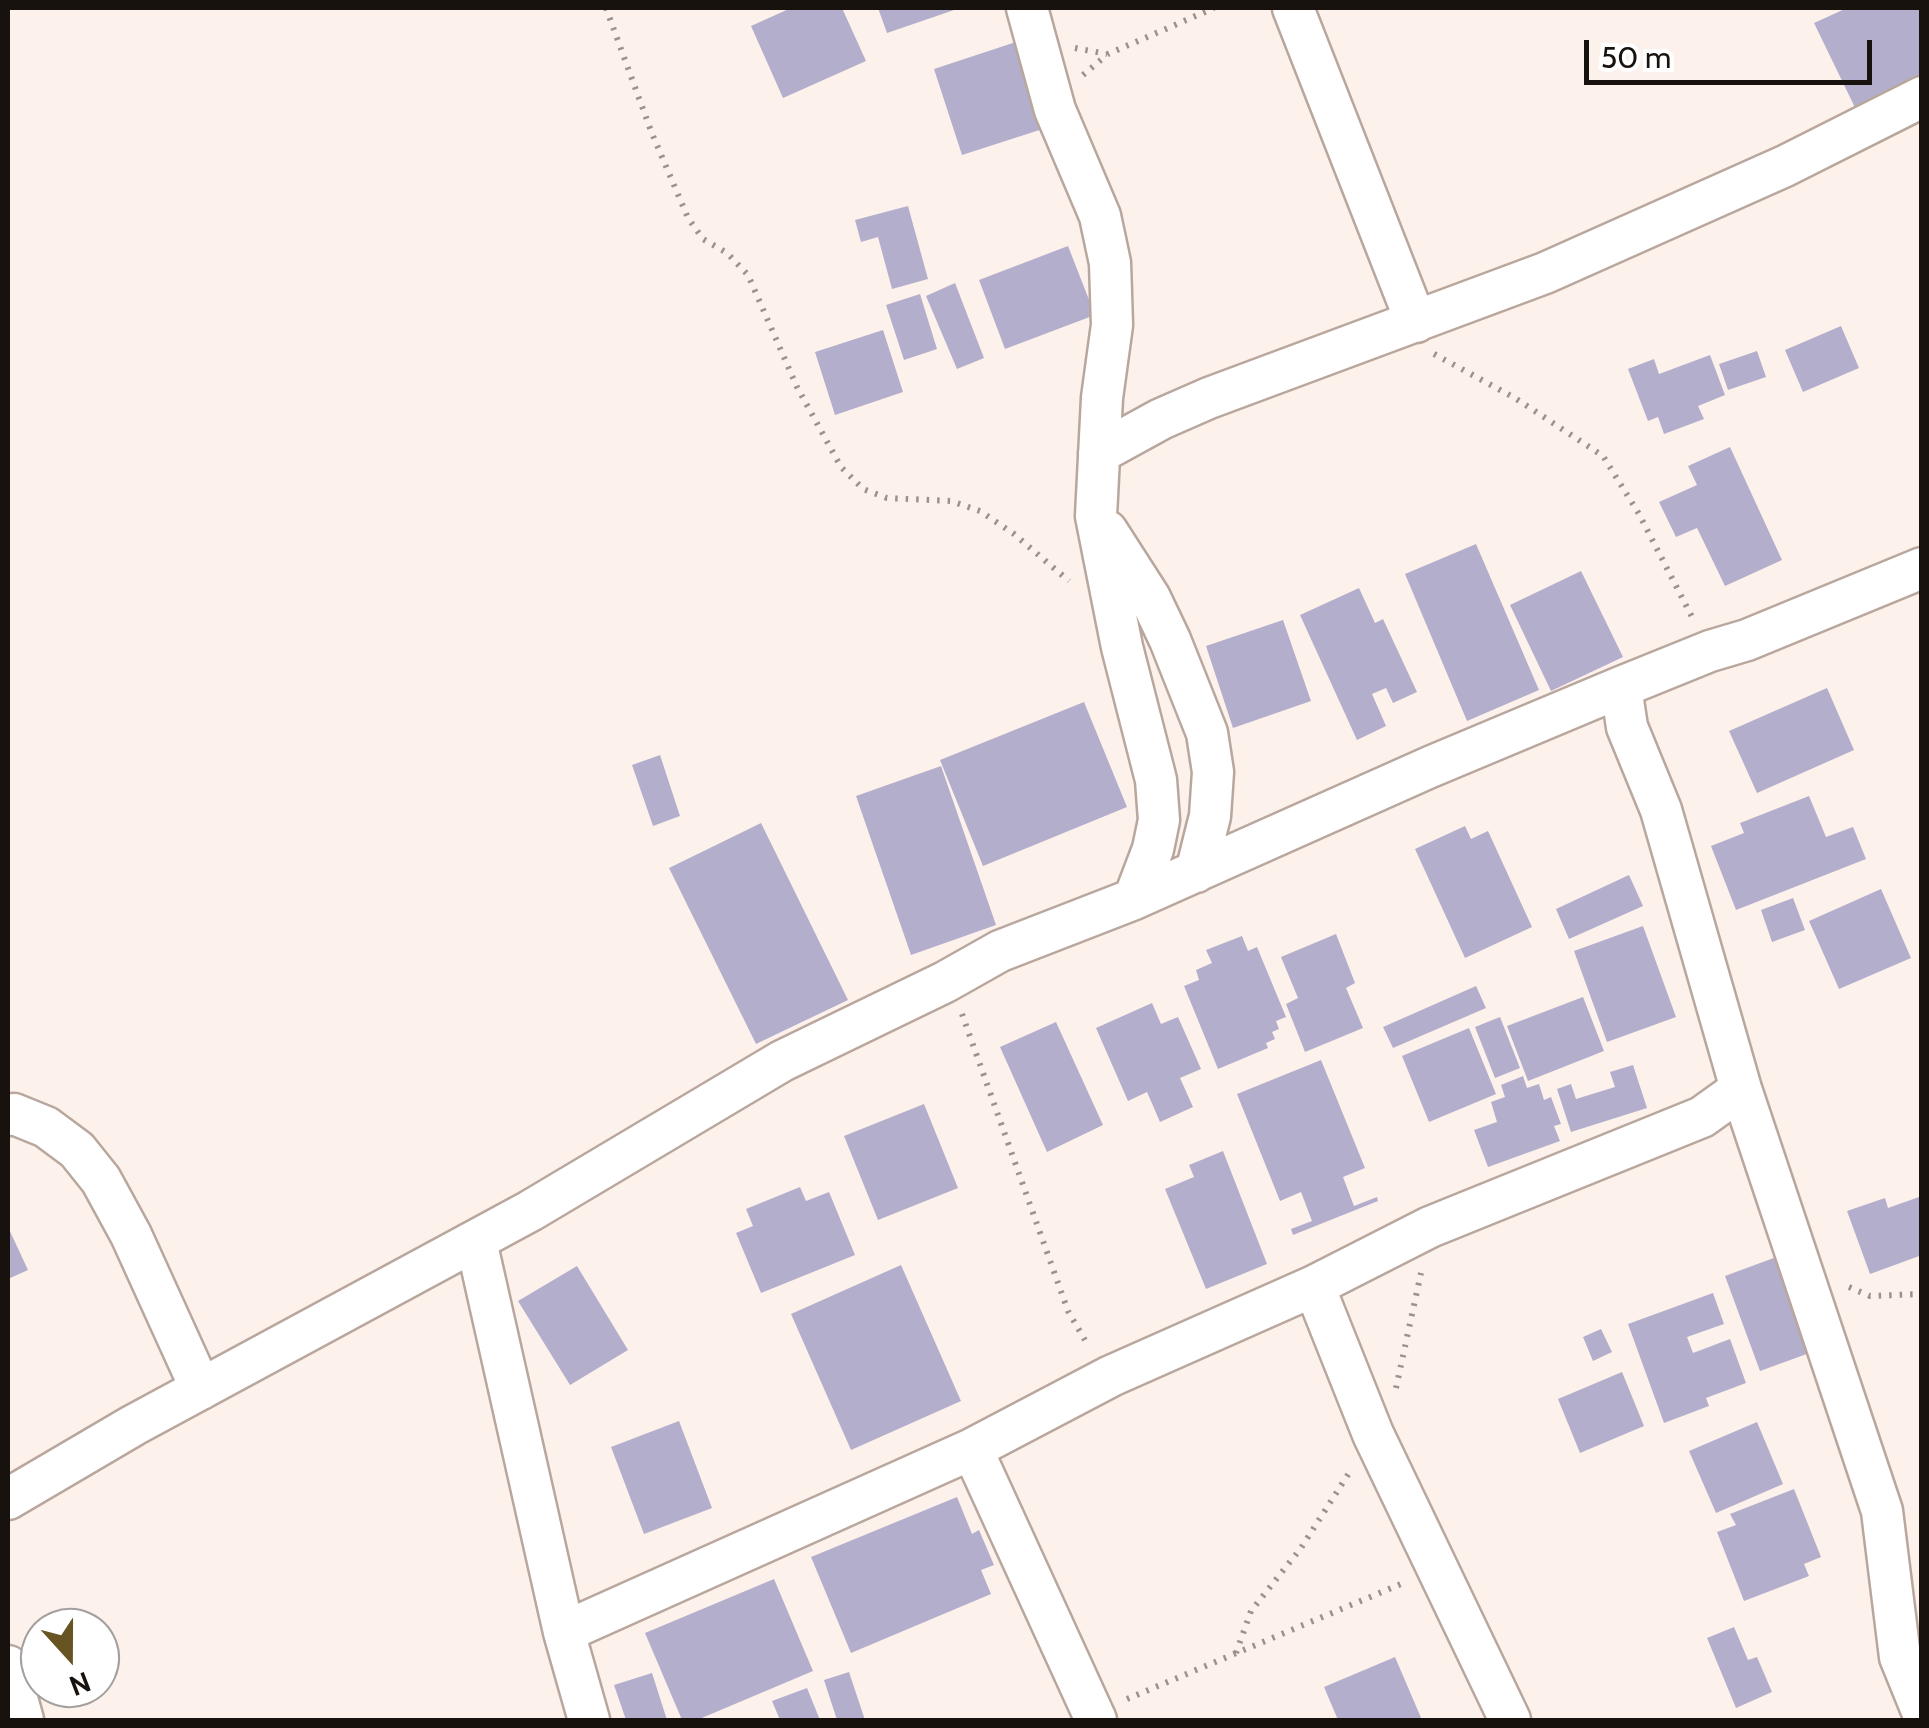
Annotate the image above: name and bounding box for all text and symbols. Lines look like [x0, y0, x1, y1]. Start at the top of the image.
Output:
scale bar [1589, 20, 1876, 82]
text: 50 m [1601, 39, 1671, 76]
north arrow [20, 1608, 120, 1708]
text: N [65, 1665, 95, 1704]

